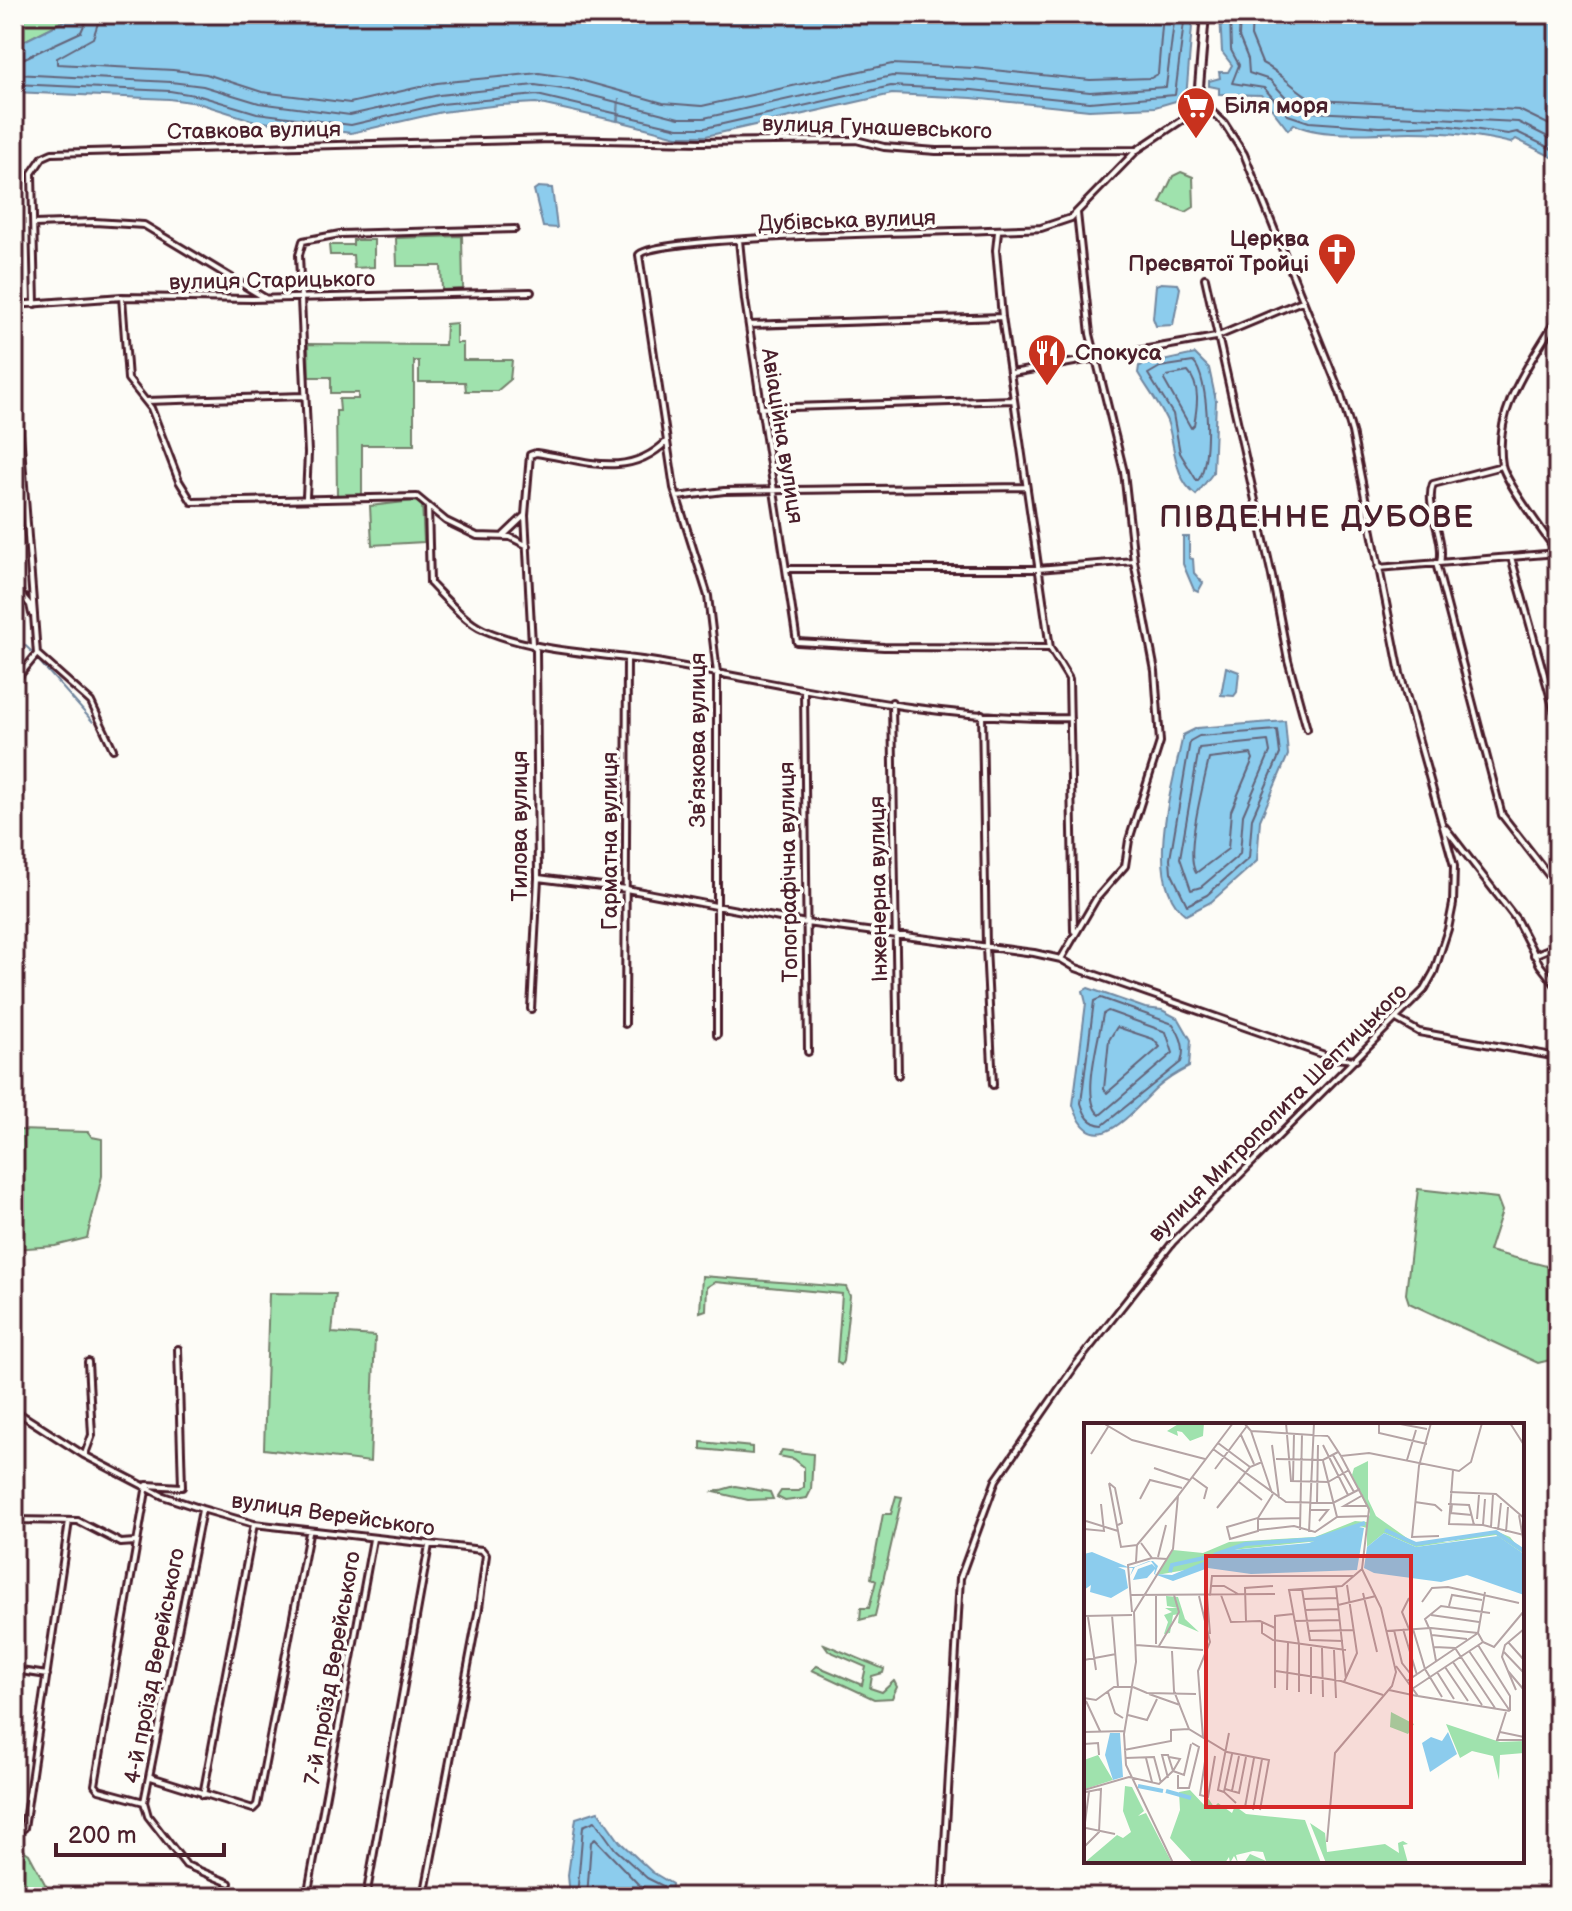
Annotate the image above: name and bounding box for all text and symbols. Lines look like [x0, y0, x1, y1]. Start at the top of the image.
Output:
supermarket icon: Біля моря [1175, 85, 1217, 140]
place label: Біля моря [1224, 93, 1329, 120]
street label: вулиця Гунашевського [762, 110, 992, 146]
street label: Ставкова вулиця [167, 116, 341, 146]
street label: Дубівська вулиця [757, 204, 937, 238]
place label: Церква Пресвятої Тройці [1128, 226, 1309, 278]
church icon: Церква Пресвятої Тройці [1316, 231, 1358, 286]
street label: вулиця Старицького [169, 266, 375, 296]
restaurant icon: Спокуса [1026, 332, 1068, 387]
place label: Спокуса [1075, 340, 1162, 367]
street label: Авіаційна вулиця [755, 345, 809, 526]
district label: ПІВДЕННЕ ДУБОВЕ [1159, 500, 1475, 536]
street label: Звʼязкова вулиця [685, 652, 712, 828]
street label: Тилова вулиця [507, 750, 534, 902]
street label: Гарматна вулиця [597, 752, 624, 930]
street label: Топографічна вулиця [774, 761, 804, 983]
street label: Інженерна вулиця [864, 796, 894, 982]
street label: вулиця Митрополита Шептицького [1143, 978, 1413, 1248]
inset map [1084, 1423, 1524, 1863]
street label: вулиця Верейського [230, 1487, 436, 1543]
street label: 4-й проїзд Верейського [119, 1546, 191, 1786]
street label: 7-й проїзд Верейського [299, 1549, 367, 1787]
scale bar [56, 1807, 224, 1857]
text: 200 m [68, 1821, 137, 1850]

